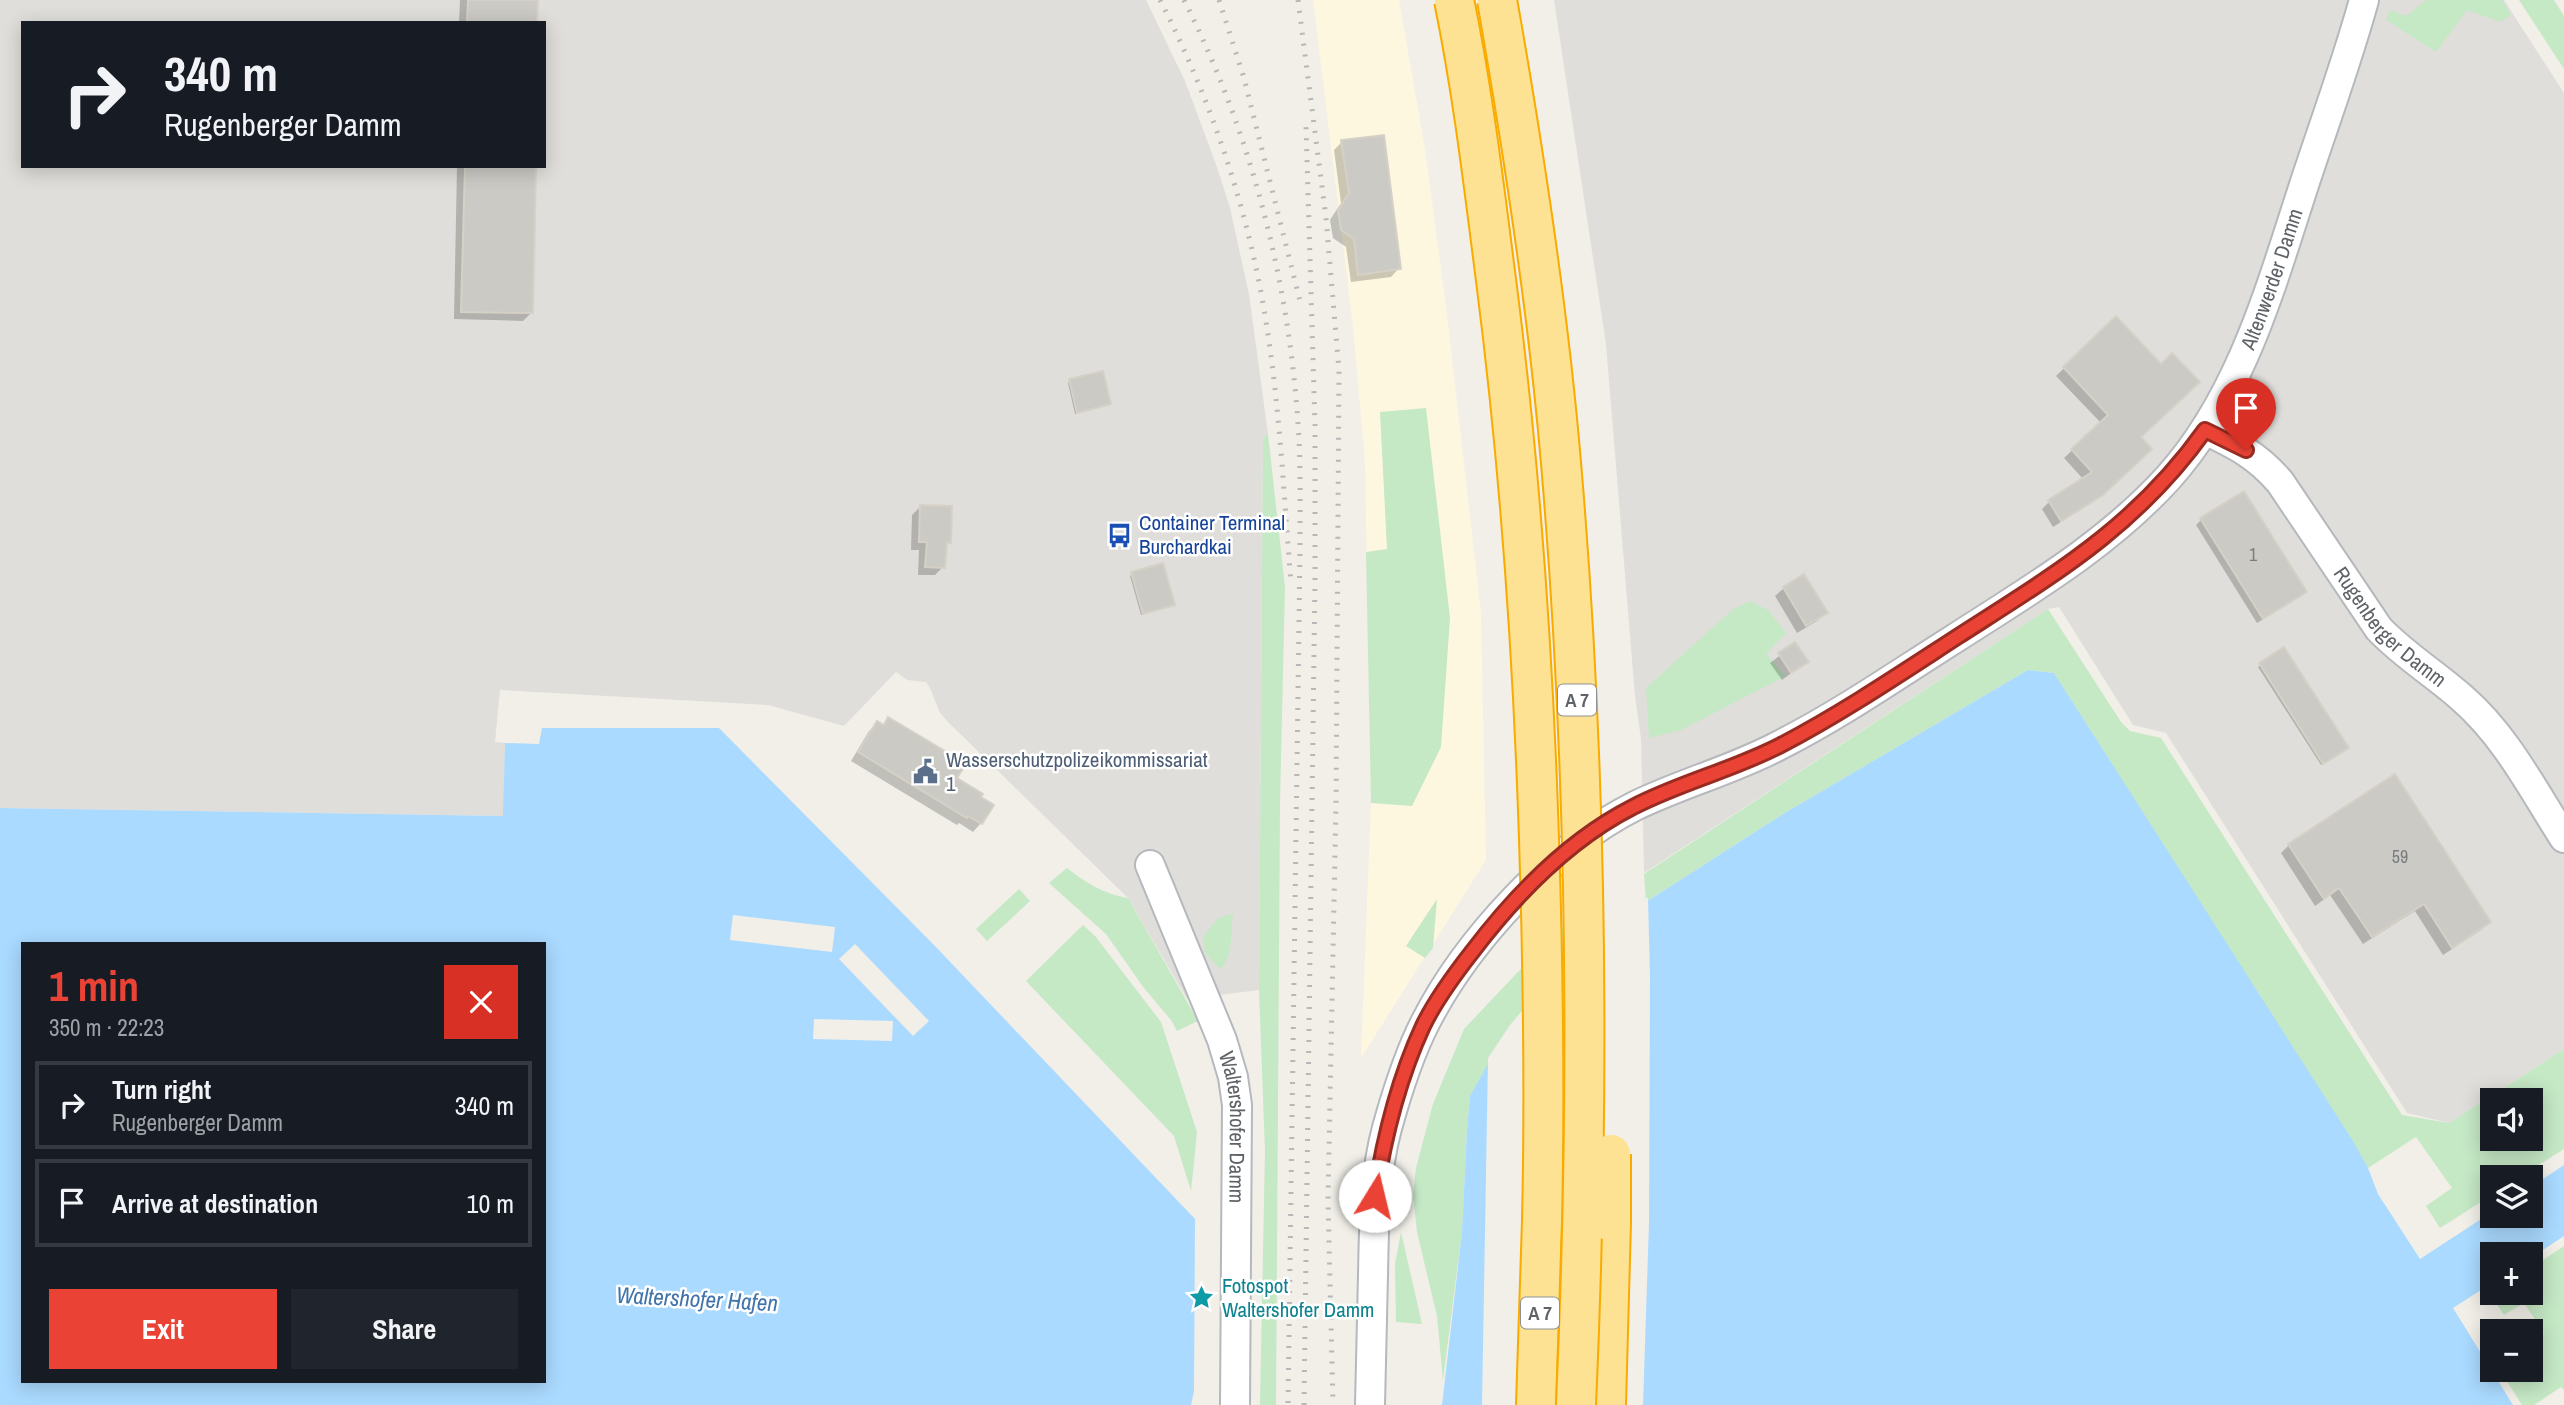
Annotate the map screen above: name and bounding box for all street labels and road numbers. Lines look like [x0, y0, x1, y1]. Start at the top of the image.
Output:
street label: Altenwerder Damm [2233, 205, 2309, 355]
street label: Rugenberger Damm [2327, 561, 2452, 694]
road number: A 7 [1558, 684, 1596, 716]
street label: Waltershofer Damm [1212, 1048, 1252, 1203]
road number: A 7 [1521, 1298, 1559, 1329]

